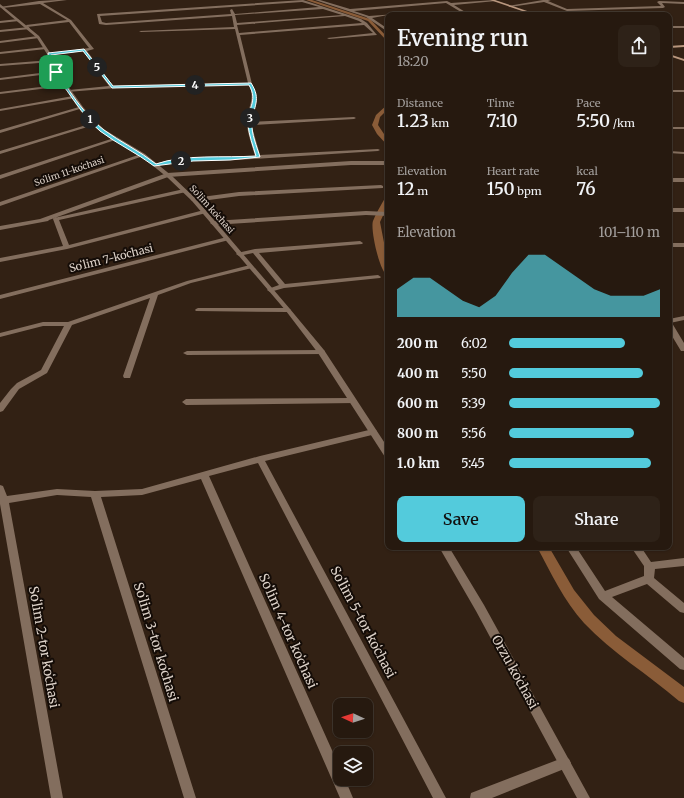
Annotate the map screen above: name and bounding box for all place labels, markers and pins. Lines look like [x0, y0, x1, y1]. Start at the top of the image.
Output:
pin [39, 55, 73, 89]
pin: 5 [87, 57, 107, 77]
pin: 4 [185, 75, 205, 95]
pin: 3 [240, 108, 260, 128]
pin: 1 [80, 109, 100, 129]
pin: 2 [171, 151, 191, 171]

